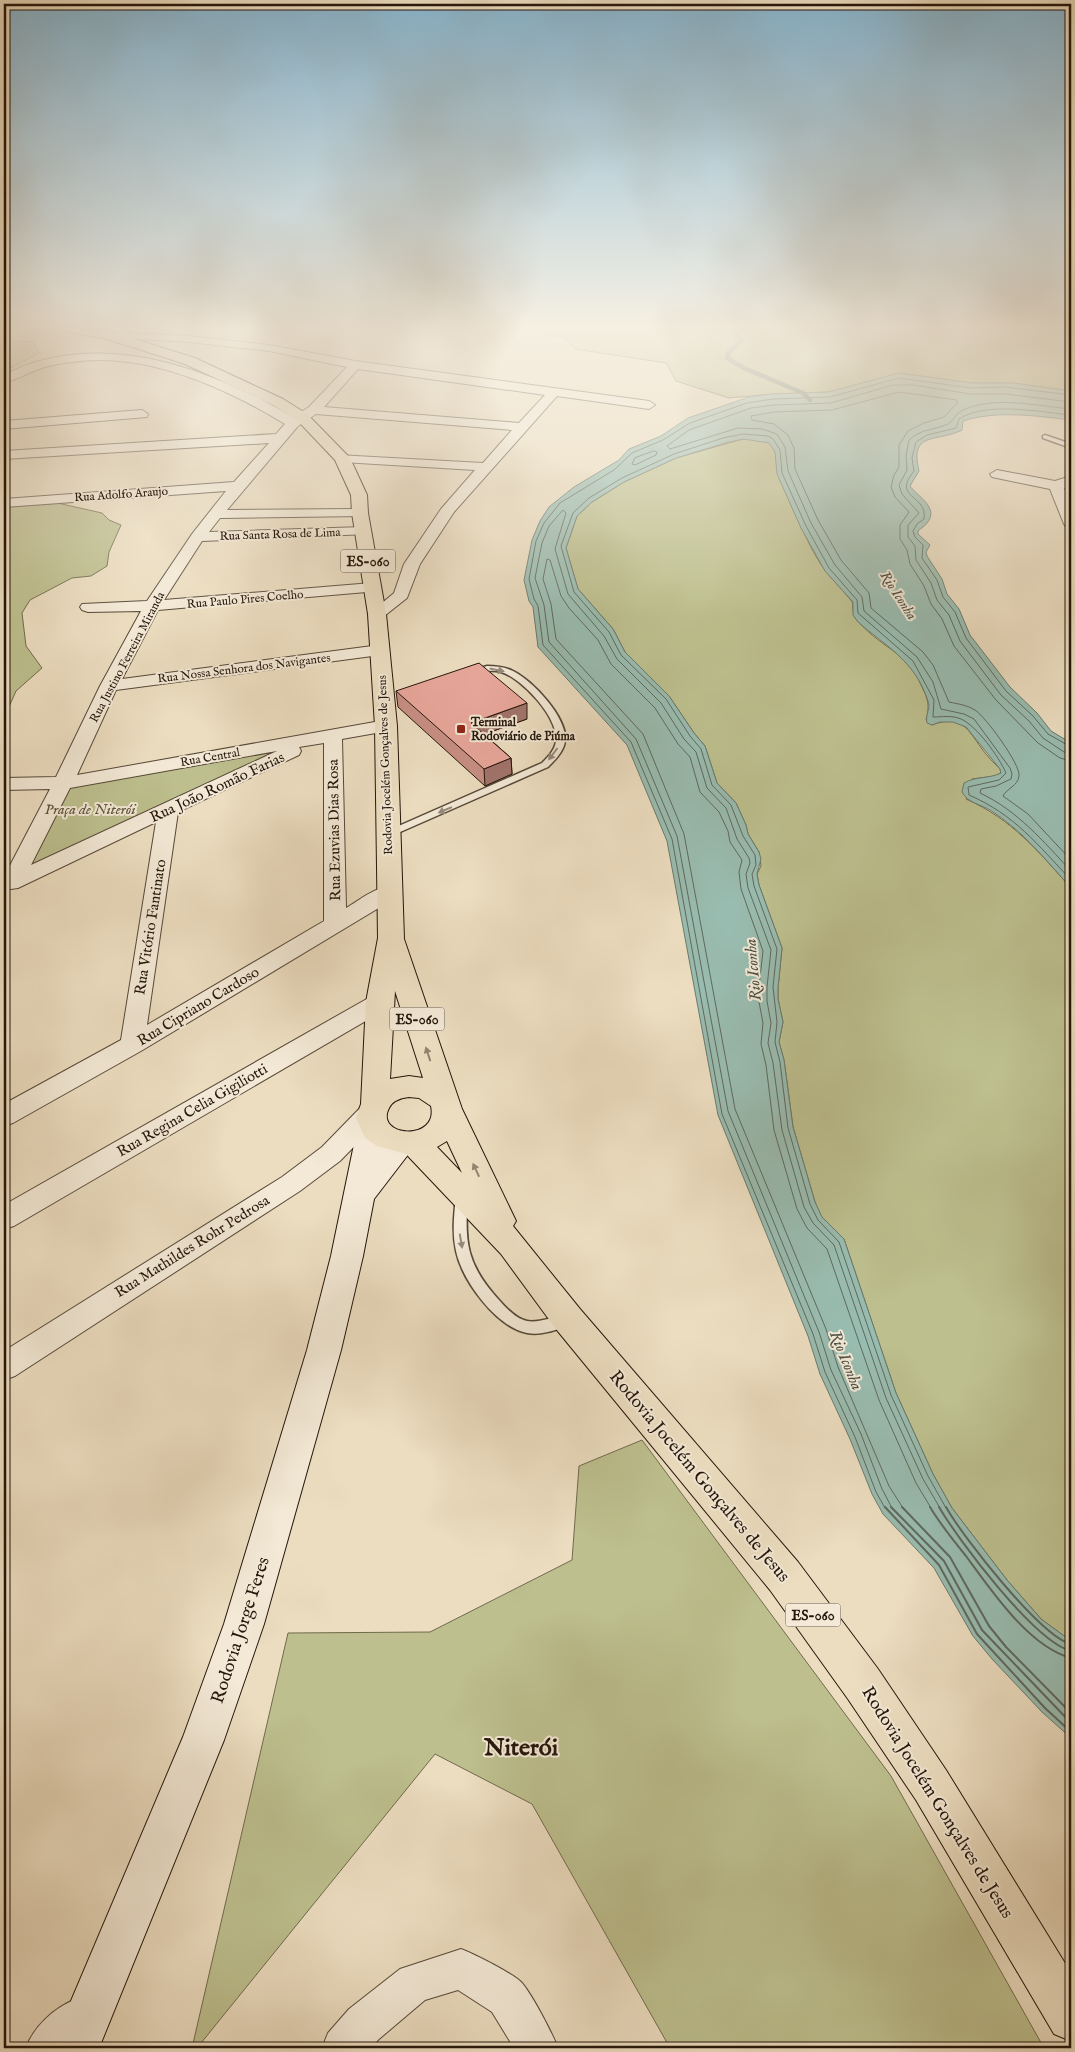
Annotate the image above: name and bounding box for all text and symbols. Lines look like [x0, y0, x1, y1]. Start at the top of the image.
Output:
street label: Rua Adolfo Araujo [74, 484, 169, 505]
street label: Rua Santa Rosa de Lima [219, 525, 342, 544]
road number: ES-060 [340, 550, 396, 572]
water label: Rio Iconha [876, 568, 921, 623]
street label: Rua Paulo Pires Coelho [186, 587, 305, 612]
street label: Rua Justino Ferreira Miranda [87, 589, 170, 726]
street label: Rua Nossa Senhora dos Navigantes [157, 650, 331, 687]
one-way arrow [490, 666, 506, 674]
street label: Rodovia Jocelém Gonçalves de Jesus [375, 675, 397, 855]
place label: Terminal Rodoviário de Piúma [470, 715, 576, 744]
marker: Terminal Rodoviário de Piúma [455, 723, 467, 735]
street label: Rua Central [179, 745, 242, 770]
one-way arrow [548, 747, 558, 761]
street label: Rua João Romão Farias [147, 748, 288, 827]
street label: Rua Ezuvias Dias Rosa [324, 758, 345, 901]
park label: Praça de Niterói [44, 800, 137, 819]
one-way arrow [437, 806, 452, 814]
street label: Rua Vitório Fantinato [130, 858, 171, 996]
water label: Rio Iconha [741, 938, 767, 1002]
street label: Rua Cipriano Cardoso [134, 962, 263, 1050]
road number: ES-060 [390, 1008, 444, 1030]
one-way arrow [424, 1047, 431, 1062]
street label: Rua Regina Celia Gigiliotti [113, 1059, 271, 1161]
one-way arrow [472, 1162, 480, 1177]
street label: Rua Mathildes Rohr Pedrosa [111, 1191, 274, 1302]
one-way arrow [458, 1234, 466, 1250]
water label: Rio Iconha [824, 1328, 866, 1393]
street label: Rodovia Jocelém Gonçalves de Jesus [603, 1366, 794, 1588]
street label: Rodovia Jorge Feres [207, 1554, 276, 1707]
road number: ES-060 [786, 1604, 840, 1626]
street label: Rodovia Jocelém Gonçalves de Jesus [856, 1682, 1018, 1923]
district label: Niterói [483, 1733, 559, 1764]

